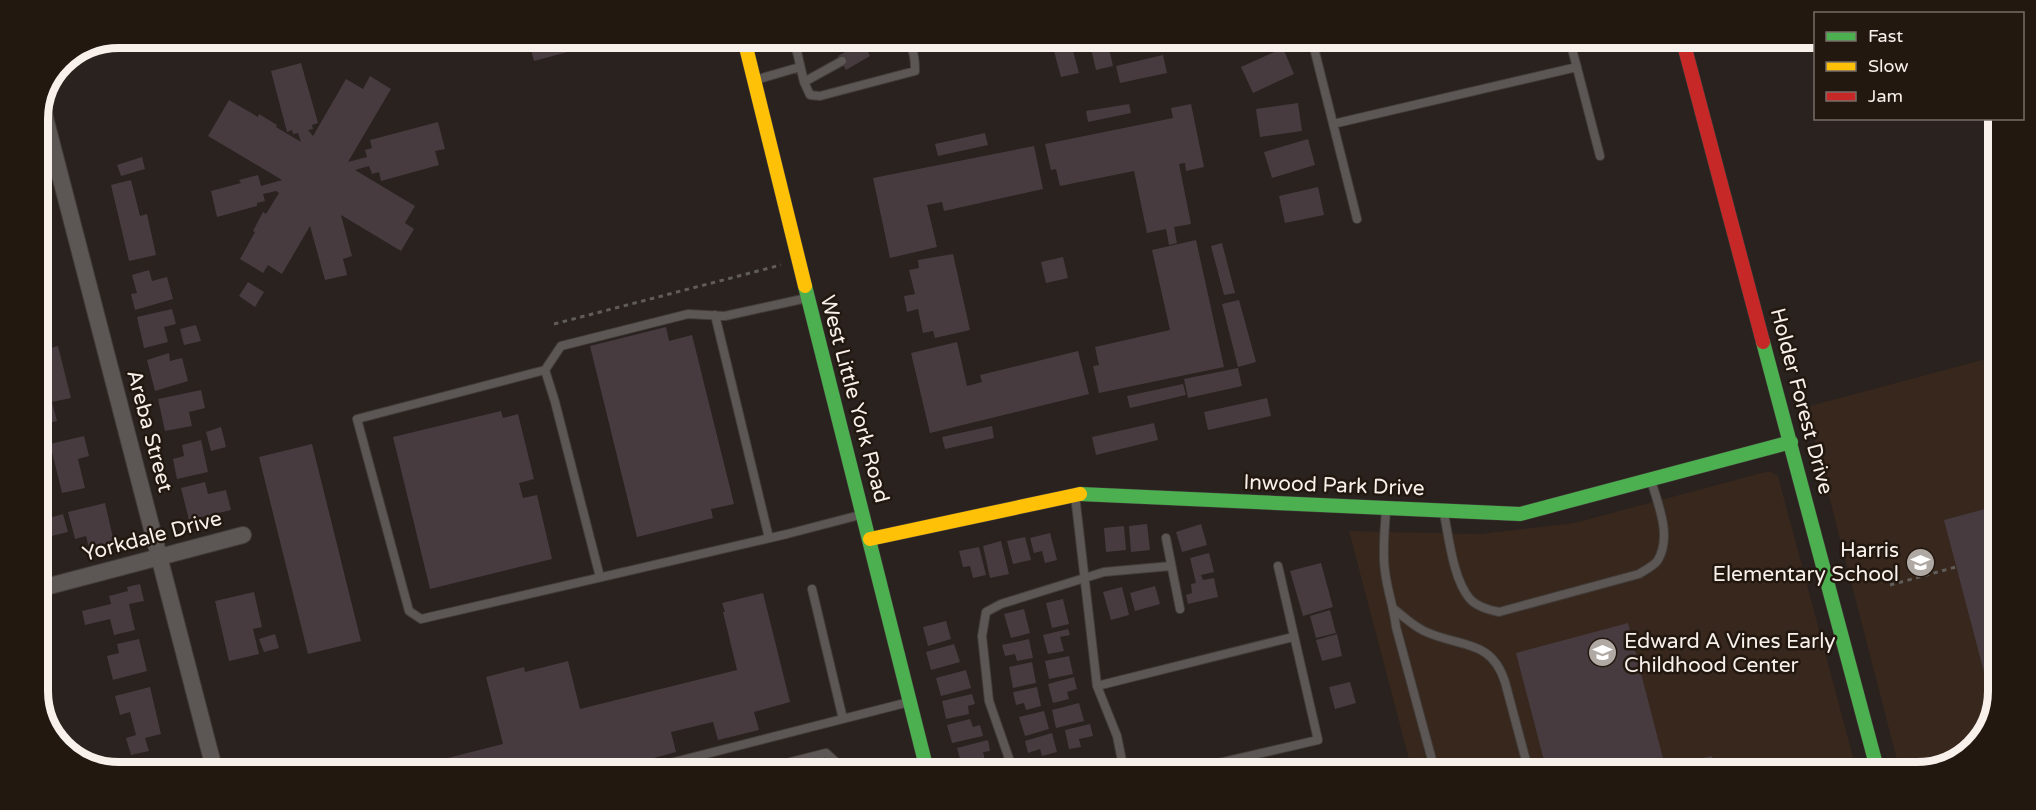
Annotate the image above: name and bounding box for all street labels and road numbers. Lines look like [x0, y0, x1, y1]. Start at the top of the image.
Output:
street label: West Little York Road [815, 293, 894, 506]
street label: Holder Forest Drive [1765, 305, 1838, 497]
street label: Areba Street [121, 367, 178, 495]
street label: Inwood Park Drive [1243, 470, 1425, 501]
street label: Yorkdale Drive [80, 506, 225, 567]

